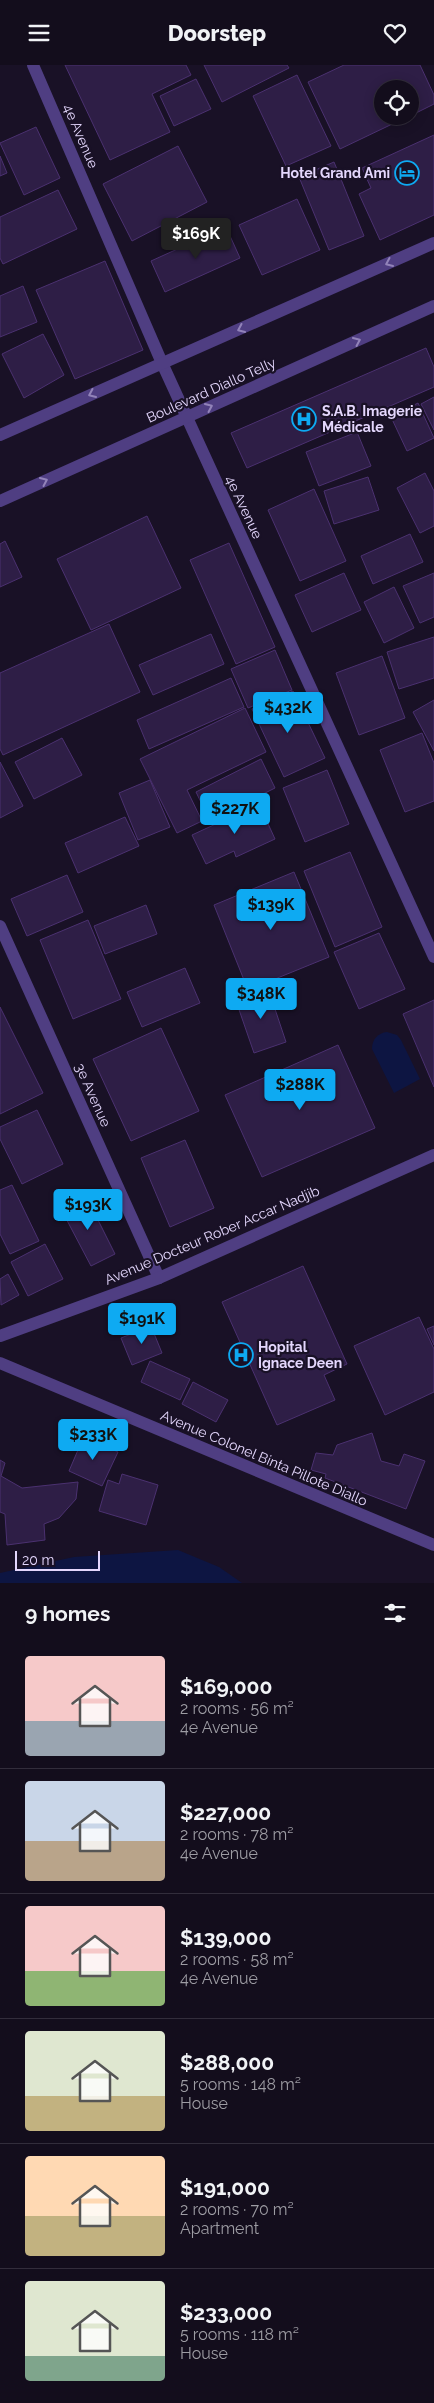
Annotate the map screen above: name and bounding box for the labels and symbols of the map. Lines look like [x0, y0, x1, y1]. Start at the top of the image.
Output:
street label: 4e Avenue [60, 102, 102, 170]
hotel icon: Hotel Grand Ami [394, 160, 420, 186]
place label: Hotel Grand Ami [280, 165, 390, 181]
pin: $169K [161, 217, 231, 260]
one-way arrow [385, 256, 394, 267]
one-way arrow [237, 322, 246, 333]
one-way arrow [352, 336, 361, 347]
street label: Boulevard Diallo Telly [144, 354, 278, 426]
one-way arrow [88, 388, 97, 399]
one-way arrow [204, 403, 213, 414]
place label: S.A.B. Imagerie Médicale [322, 403, 423, 435]
hospital icon: S.A.B. Imagerie Médicale [291, 406, 317, 432]
street label: 4e Avenue [222, 473, 266, 541]
one-way arrow [39, 477, 48, 487]
pin: $432K [253, 691, 323, 734]
pin: $227K [200, 793, 270, 835]
pin: $139K [236, 889, 306, 931]
pin: $348K [226, 977, 296, 1020]
street label: 3e Avenue [72, 1061, 114, 1129]
pin: $288K [265, 1069, 335, 1111]
street label: Avenue Docteur Rober Accar Nadjib [102, 1182, 322, 1288]
pin: $193K [53, 1189, 123, 1231]
pin: $191K [107, 1303, 177, 1345]
place label: Hopital Ignace Deen [258, 1339, 342, 1371]
hospital icon: Hopital Ignace Deen [228, 1342, 254, 1368]
street label: Avenue Colonel Binta Pillote Diallo [158, 1407, 370, 1509]
pin: $233K [58, 1419, 128, 1461]
scale bar [15, 1548, 100, 1571]

